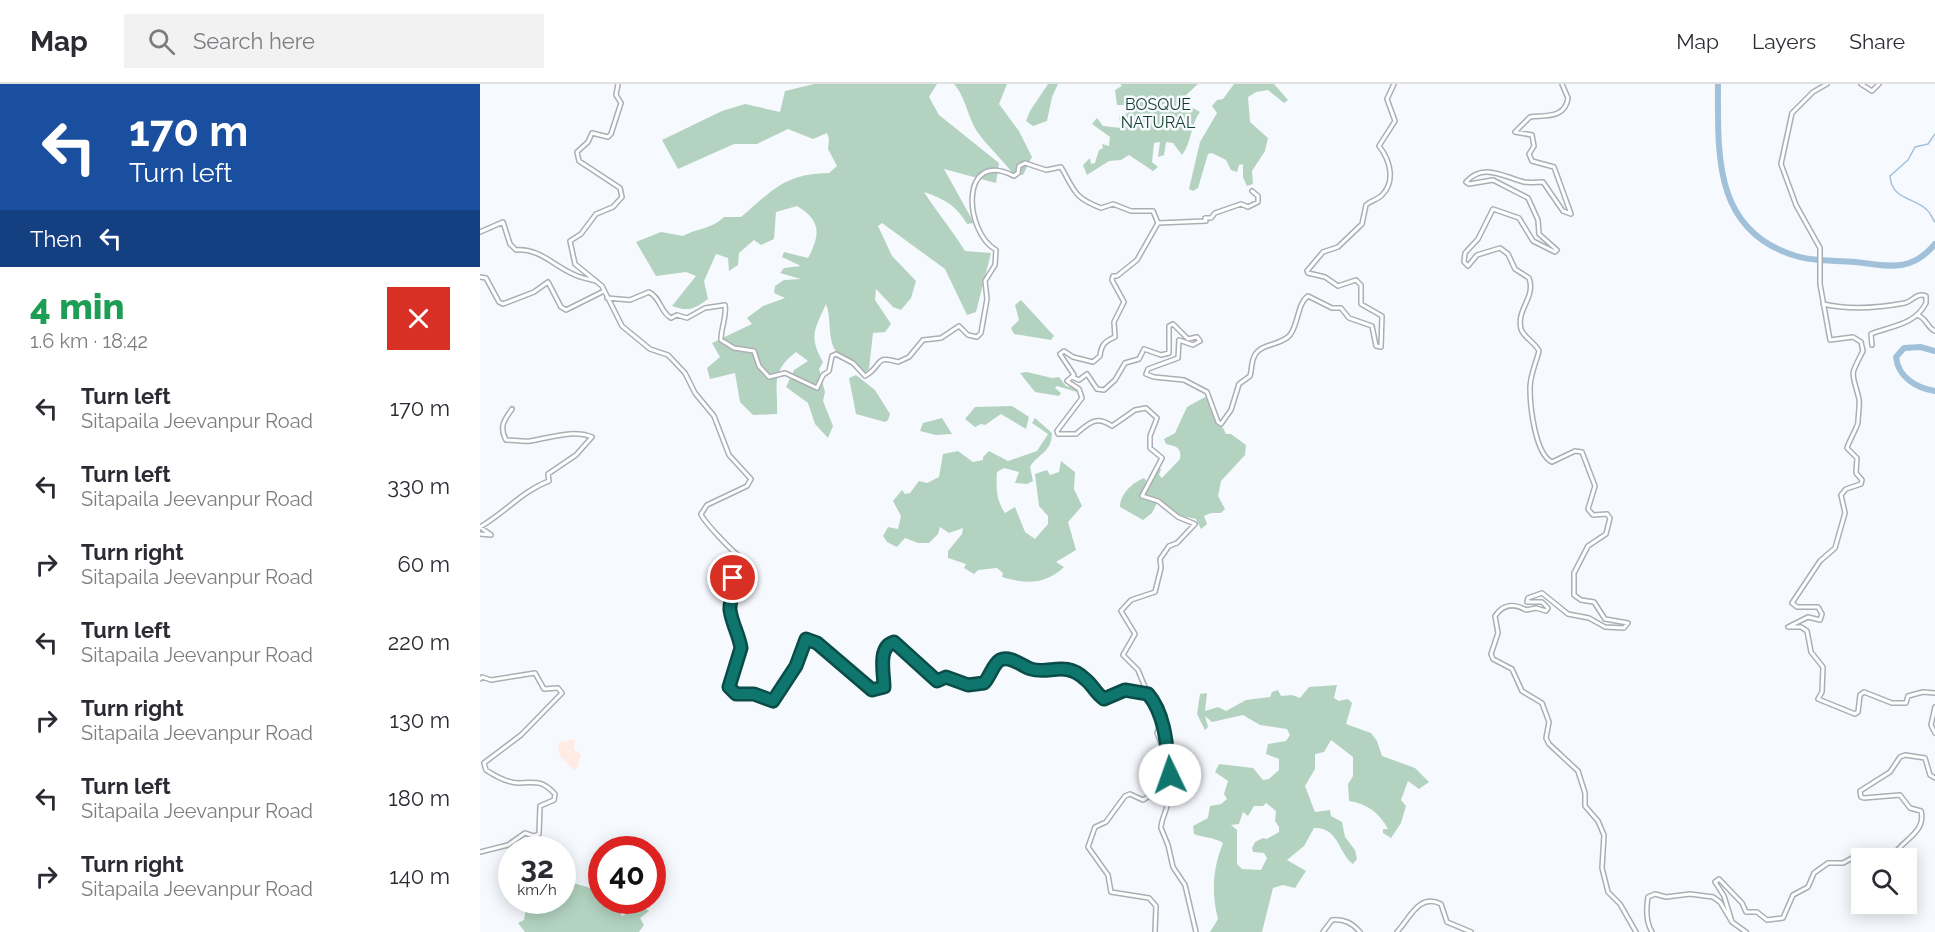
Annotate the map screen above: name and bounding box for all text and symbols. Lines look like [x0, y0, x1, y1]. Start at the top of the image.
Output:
search box [124, 14, 544, 68]
text: Map [30, 25, 88, 58]
icon: search [145, 25, 178, 58]
text: Search here [193, 28, 315, 54]
text: Map [1676, 29, 1719, 54]
text: Layers [1752, 29, 1816, 54]
text: Share [1849, 29, 1905, 54]
park label: BOSQUE NATURAL [1121, 95, 1196, 132]
text: 170 m [129, 107, 248, 156]
icon: left [30, 108, 108, 186]
text: Turn left [129, 157, 232, 188]
icon: left [94, 222, 127, 255]
text: Then [30, 226, 82, 252]
text: 4 min [30, 285, 125, 327]
button: close [387, 287, 450, 350]
text: 1.6 km · 18:42 [30, 329, 148, 353]
text: Turn left [81, 383, 171, 409]
icon: left [30, 392, 63, 425]
text: 170 m [390, 395, 450, 421]
text: Sitapaila Jeevanpur Road [81, 409, 313, 433]
text: Turn left [81, 461, 171, 487]
icon: left [30, 470, 63, 503]
text: 330 m [387, 473, 450, 499]
text: Sitapaila Jeevanpur Road [81, 487, 313, 511]
text: Turn right [81, 539, 184, 565]
icon: right [30, 548, 63, 581]
text: 60 m [397, 551, 450, 577]
pin [707, 552, 758, 603]
icon: arrive [716, 561, 749, 594]
text: Sitapaila Jeevanpur Road [81, 565, 313, 589]
text: Turn left [81, 617, 171, 643]
icon: left [30, 626, 63, 659]
text: 220 m [388, 629, 450, 655]
text: Sitapaila Jeevanpur Road [81, 643, 313, 667]
text: Turn right [81, 695, 184, 721]
icon: right [30, 704, 63, 737]
text: 130 m [390, 707, 450, 733]
text: Sitapaila Jeevanpur Road [81, 721, 313, 745]
position arrow [1138, 743, 1202, 807]
text: Turn left [81, 773, 171, 799]
icon: left [30, 782, 63, 815]
text: 180 m [388, 785, 450, 811]
text: Sitapaila Jeevanpur Road [81, 799, 313, 823]
speed limit sign: 40 [588, 836, 666, 914]
map controls [1851, 848, 1917, 914]
button: search [1851, 848, 1917, 914]
text: 32 [520, 850, 554, 885]
text: Turn right [81, 851, 184, 877]
icon: right [30, 860, 63, 893]
text: 140 m [389, 863, 450, 889]
text: Sitapaila Jeevanpur Road [81, 877, 313, 901]
text: km/h [517, 881, 557, 899]

